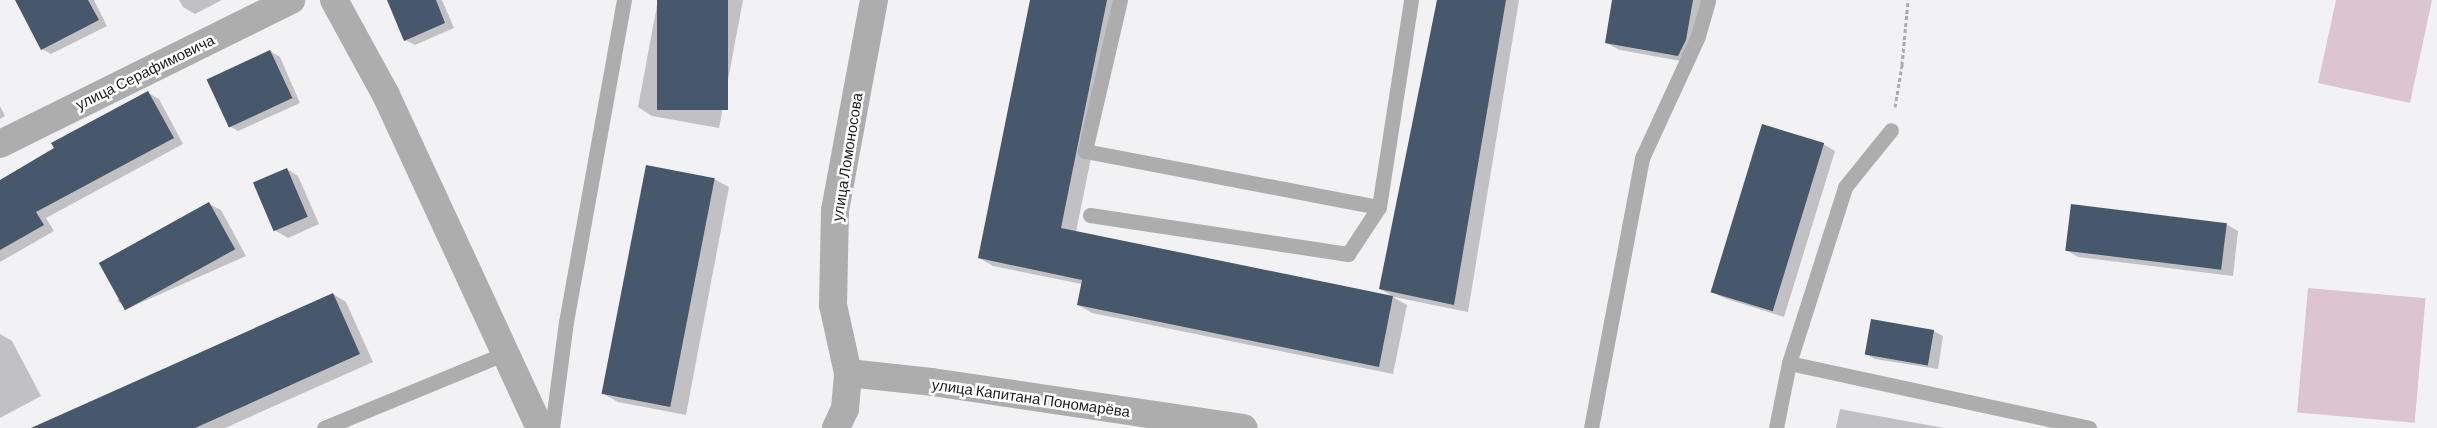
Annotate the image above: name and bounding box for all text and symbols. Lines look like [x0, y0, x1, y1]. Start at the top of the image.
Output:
street label: улица Серафимовича [73, 31, 217, 113]
street label: улица Ломоносова [828, 91, 866, 223]
street label: улица Капитана Пономарёва [931, 375, 1131, 421]

